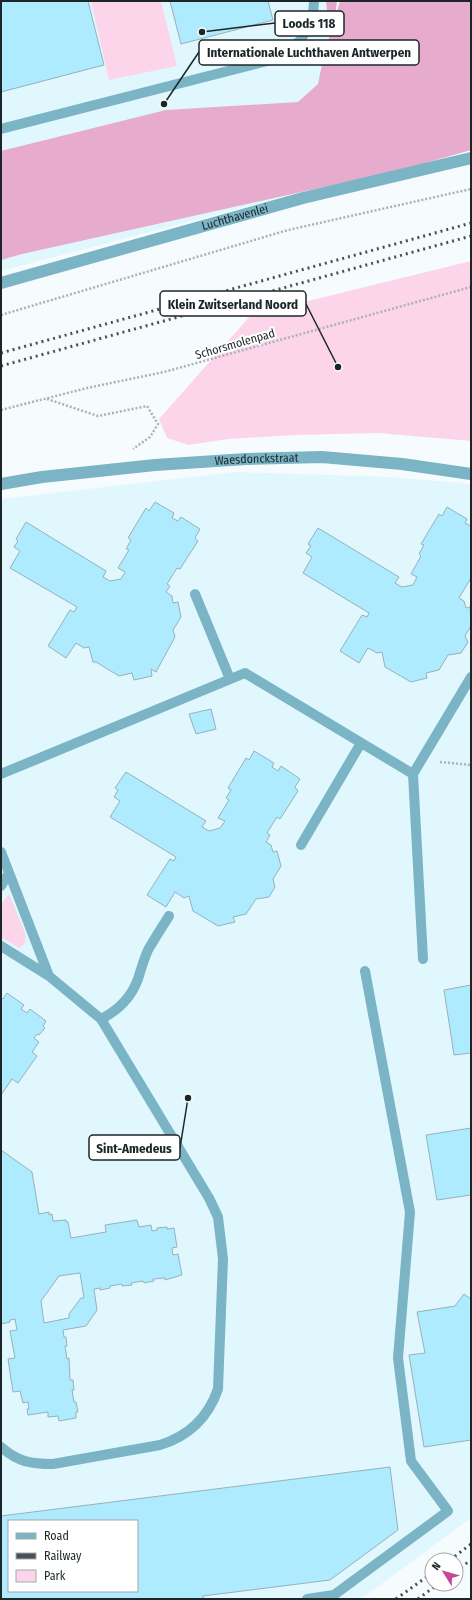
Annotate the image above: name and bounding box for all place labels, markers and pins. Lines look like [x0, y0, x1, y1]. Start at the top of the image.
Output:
callout: Loods 118 [275, 11, 344, 36]
callout: Internationale Luchthaven Antwerpen [199, 40, 419, 65]
callout: Klein Zwitserland Noord [160, 291, 306, 316]
callout: Sint-Amedeus [89, 1135, 180, 1160]

